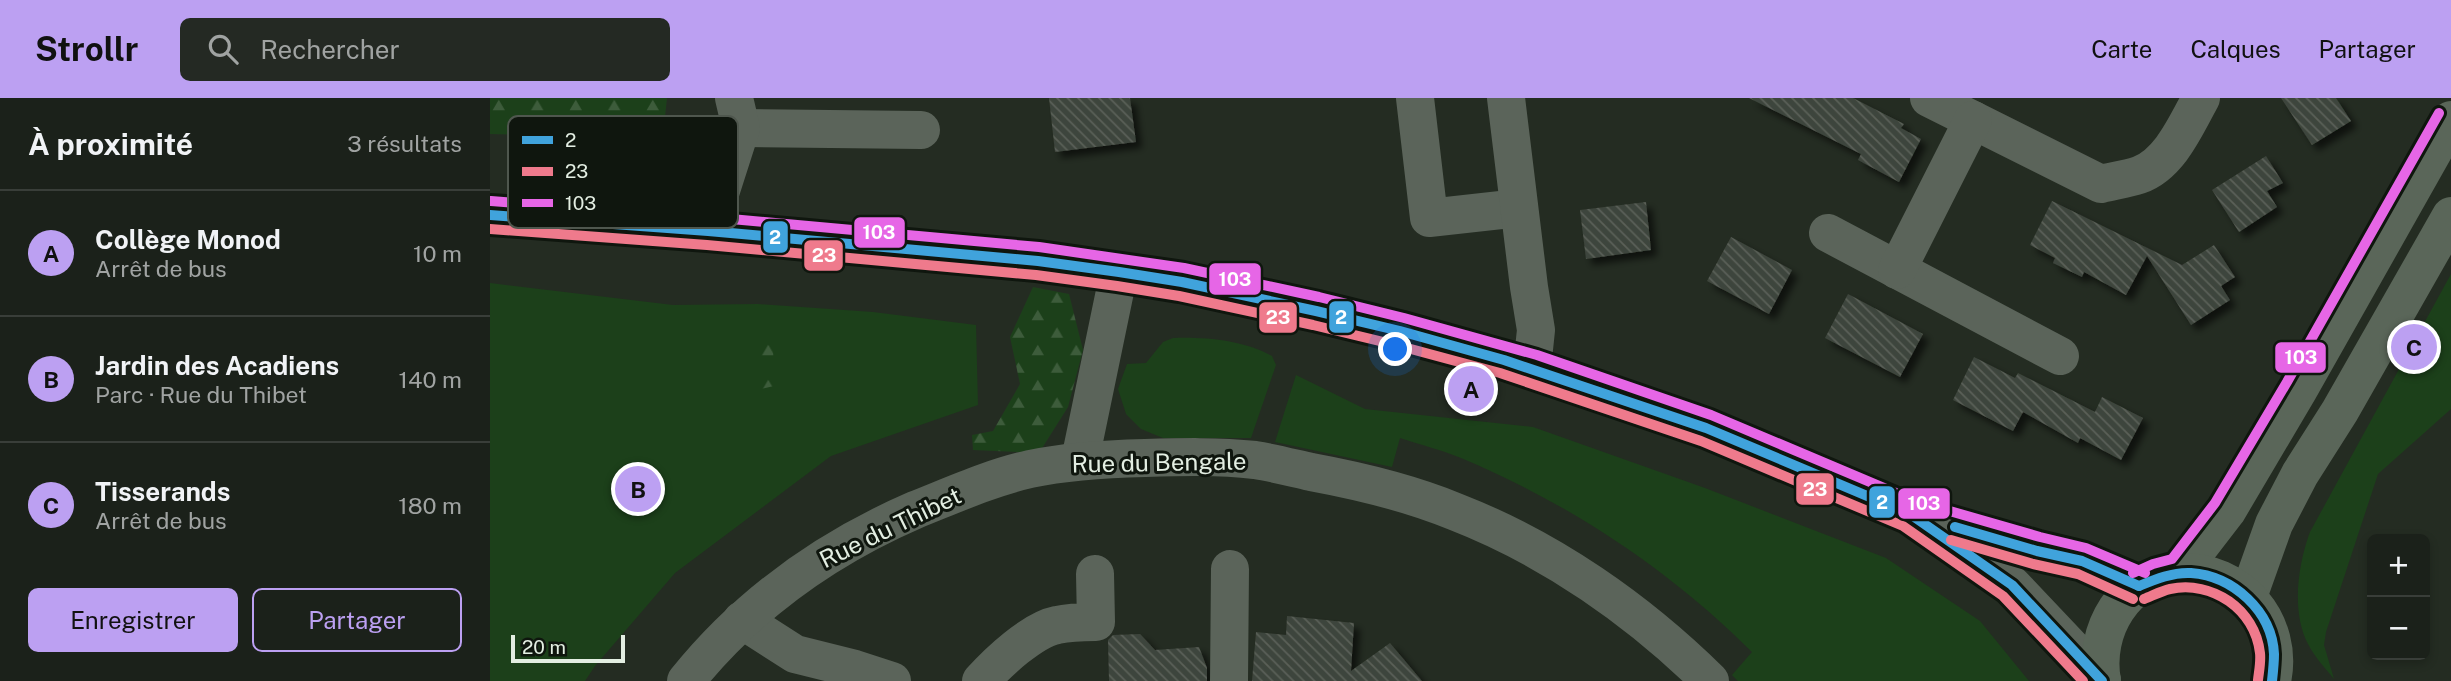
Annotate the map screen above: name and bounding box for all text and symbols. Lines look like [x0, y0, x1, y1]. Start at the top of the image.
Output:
search box [180, 18, 670, 81]
text: Strollr [35, 30, 138, 68]
icon: search [204, 30, 242, 68]
text: Rechercher [260, 34, 400, 65]
text: Carte [2091, 35, 2152, 63]
text: Calques [2190, 35, 2281, 63]
text: Partager [2319, 35, 2416, 63]
legend [508, 116, 738, 228]
text: À proximité [28, 126, 193, 162]
text: 2 [565, 129, 576, 151]
text: 3 résultats [347, 130, 462, 157]
text: 23 [565, 160, 588, 182]
text: 103 [565, 192, 596, 214]
line badge: 103 [853, 216, 906, 249]
line badge: 2 [762, 220, 789, 254]
text: 103 [863, 221, 895, 243]
text: Collège Monod [95, 224, 281, 255]
text: 2 [769, 226, 781, 248]
line badge: 23 [803, 239, 844, 272]
text: A [43, 240, 59, 267]
text: 10 m [413, 240, 462, 267]
text: 23 [812, 244, 836, 266]
text: Arrêt de bus [95, 255, 227, 282]
line badge: 103 [1208, 262, 1262, 296]
text: 103 [1219, 268, 1251, 290]
line badge: 2 [1328, 300, 1355, 334]
line badge: 23 [1258, 301, 1298, 334]
text: 23 [1266, 306, 1290, 328]
text: 2 [1335, 306, 1347, 328]
pin: C [2391, 321, 2437, 373]
your location [1378, 332, 1412, 366]
line badge: 103 [2274, 341, 2327, 374]
text: 103 [2285, 346, 2317, 368]
text: Jardin des Acadiens [95, 350, 339, 381]
pin: A [1448, 363, 1494, 415]
text: B [43, 366, 59, 393]
text: 140 m [399, 366, 462, 393]
text: Parc · Rue du Thibet [95, 381, 307, 408]
street label: Rue du Bengale [1071, 446, 1247, 478]
pin: B [615, 463, 661, 515]
line badge: 23 [1795, 472, 1835, 506]
text: Tisserands [95, 476, 230, 507]
text: 23 [1803, 478, 1827, 500]
street label: Rue du Thibet [815, 481, 965, 573]
line badge: 2 [1868, 485, 1896, 519]
line badge: 103 [1897, 487, 1951, 520]
text: 2 [1876, 491, 1888, 513]
text: C [43, 492, 59, 519]
text: 180 m [398, 492, 462, 519]
text: 103 [1908, 492, 1940, 514]
text: Arrêt de bus [95, 507, 227, 534]
map controls [2367, 534, 2430, 660]
button: + [2367, 534, 2430, 597]
button: Enregistrer [28, 588, 238, 652]
button: Partager [252, 588, 462, 652]
button: − [2367, 597, 2430, 660]
scale bar [511, 632, 625, 664]
text: 20 m [522, 636, 566, 658]

